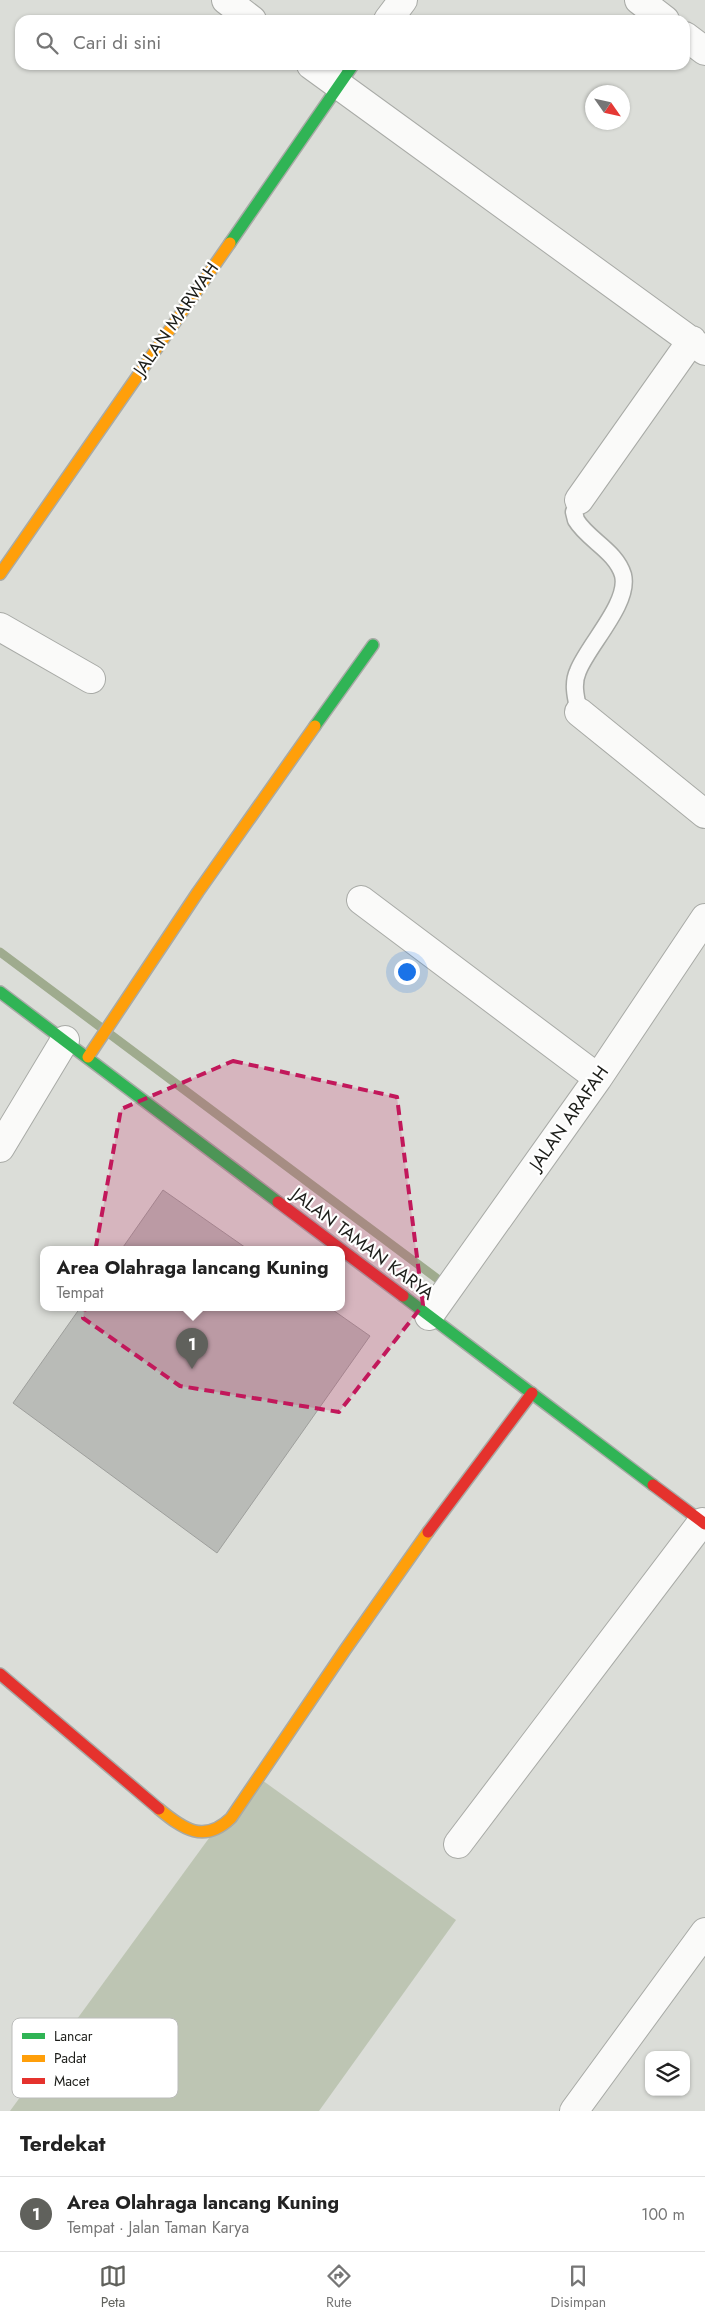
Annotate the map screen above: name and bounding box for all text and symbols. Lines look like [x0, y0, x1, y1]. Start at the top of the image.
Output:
search box [15, 15, 690, 70]
icon: search [33, 29, 61, 57]
text: Cari di sini [73, 29, 161, 56]
north arrow [585, 85, 630, 130]
street label: JALAN MARWAH [126, 257, 225, 383]
your location [394, 959, 420, 985]
street label: JALAN ARAFAH [522, 1060, 615, 1177]
street label: JALAN TAMAN KARYA [285, 1180, 440, 1306]
popup [40, 1246, 345, 1311]
text: Area Olahraga lancang Kuning [56, 1254, 329, 1281]
text: Tempat [56, 1281, 104, 1304]
pin: 1 [176, 1328, 208, 1369]
legend [12, 2018, 178, 2098]
text: Lancar [54, 2026, 93, 2046]
text: Padat [54, 2048, 87, 2068]
map controls [645, 2051, 690, 2096]
button: layers [645, 2051, 690, 2096]
text: Macet [54, 2071, 90, 2091]
text: Terdekat [20, 2129, 105, 2159]
text: Area Olahraga lancang Kuning [67, 2189, 339, 2216]
text: 1 [32, 2203, 40, 2226]
text: 100 m [641, 2203, 685, 2226]
text: Tempat · Jalan Taman Karya [67, 2216, 249, 2239]
tab: Peta [99, 2262, 127, 2312]
tab: Rute [325, 2262, 353, 2312]
tab: Disimpan [551, 2262, 606, 2312]

